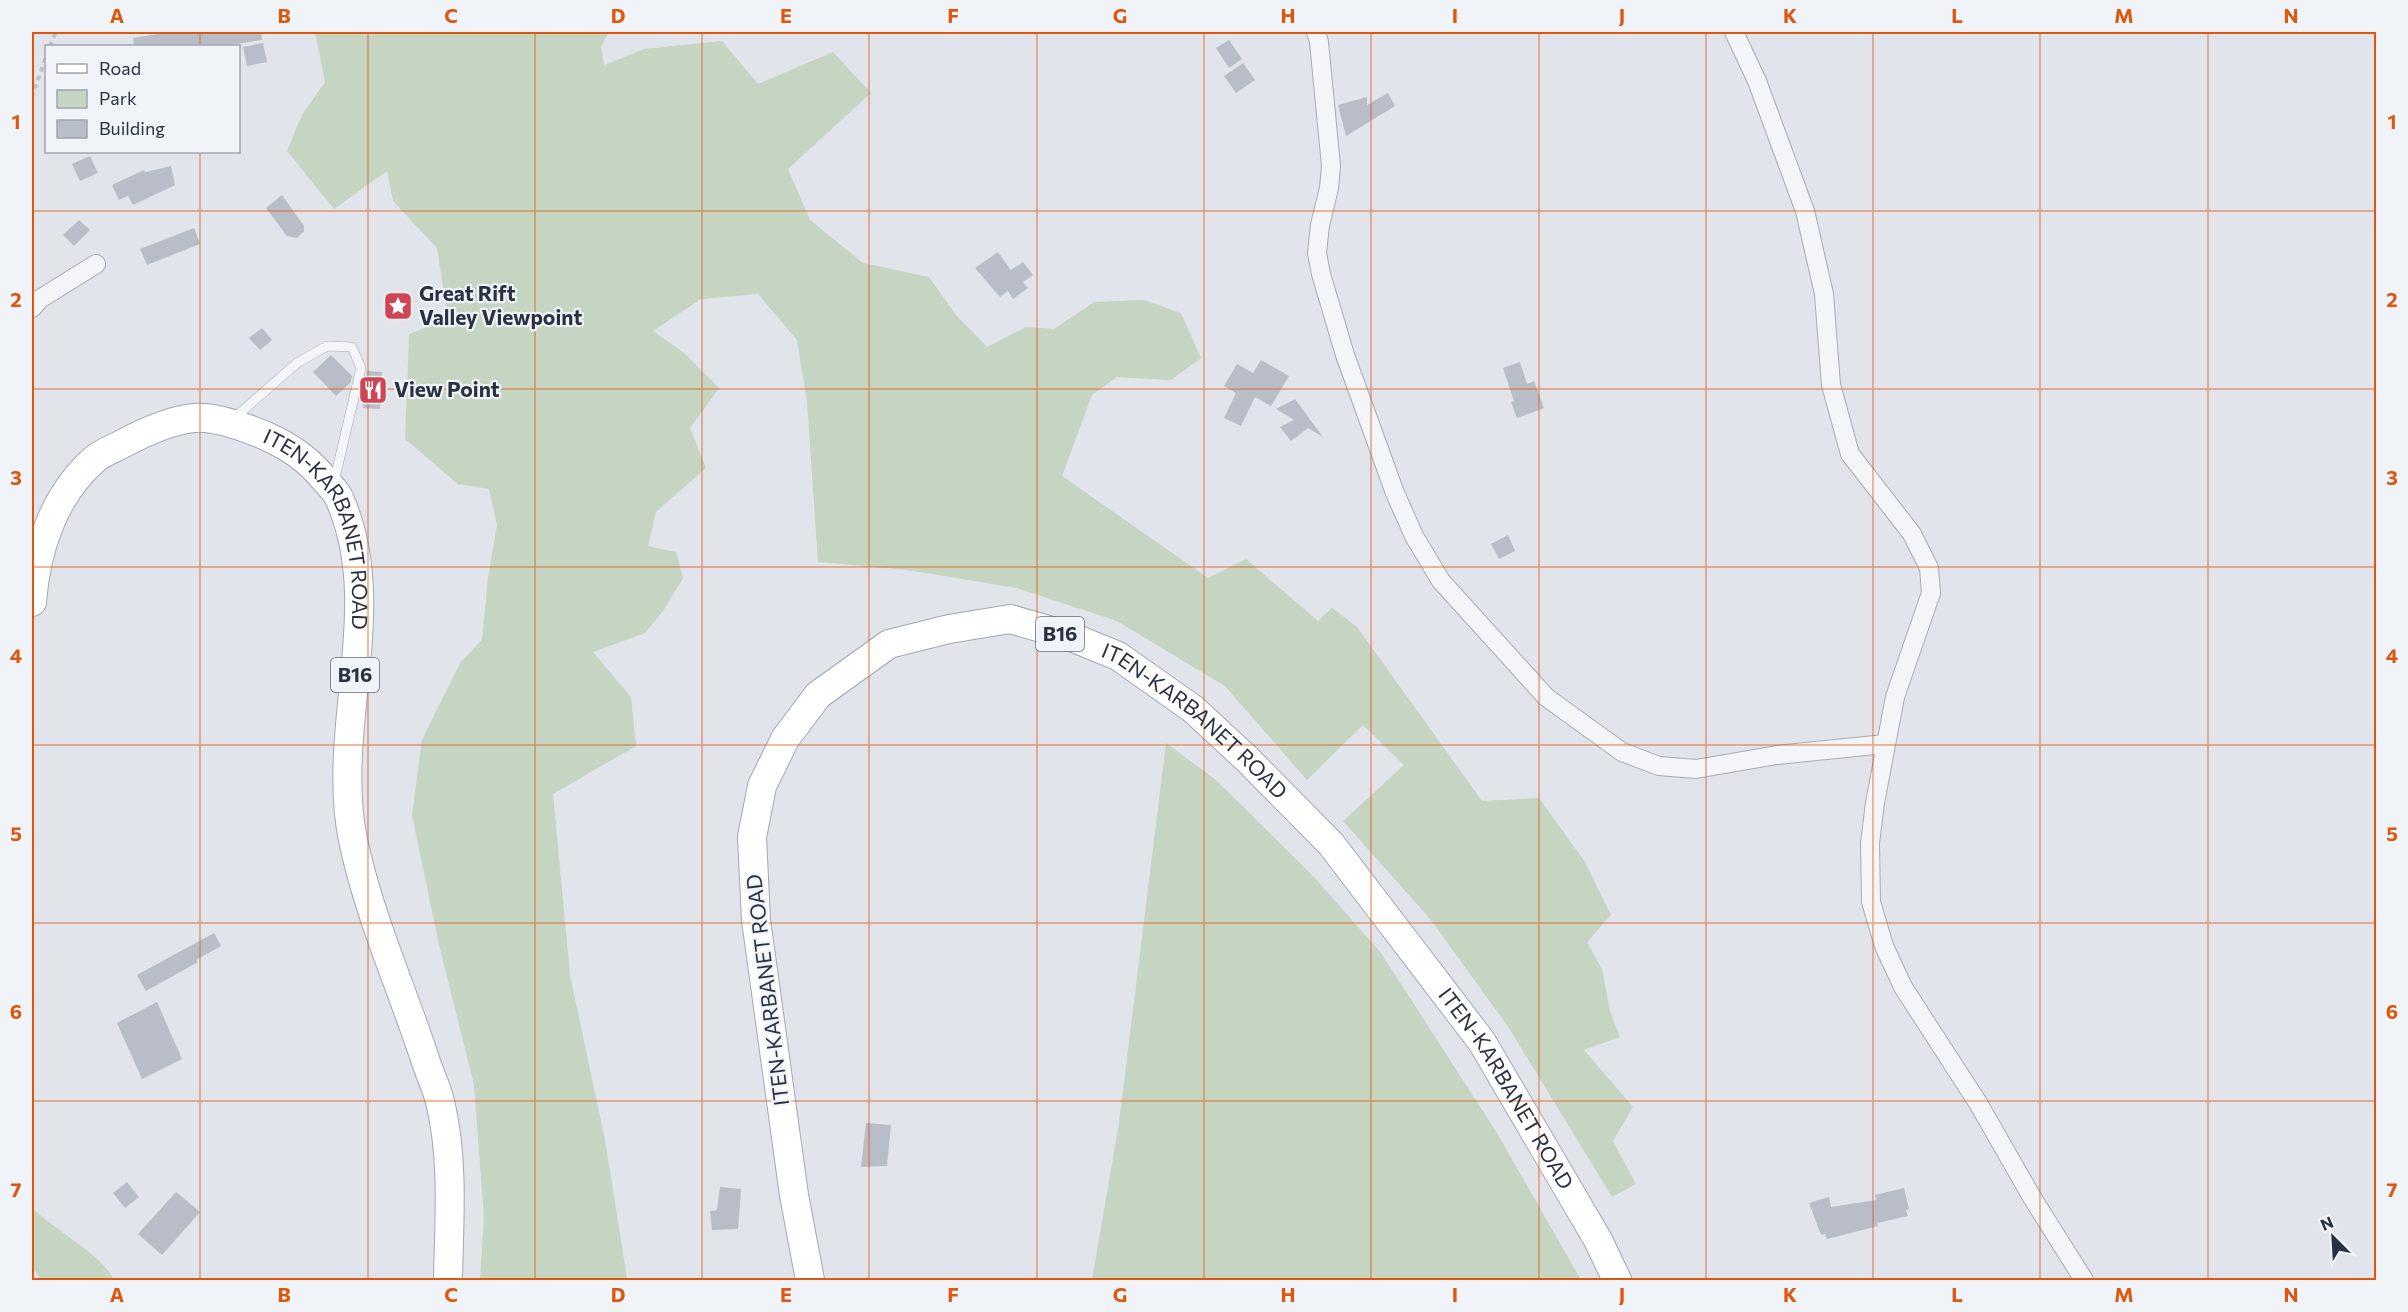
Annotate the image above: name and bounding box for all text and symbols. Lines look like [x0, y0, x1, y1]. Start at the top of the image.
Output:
text: A [110, 3, 124, 27]
text: B [277, 3, 291, 27]
text: C [444, 3, 458, 27]
text: D [611, 3, 625, 27]
text: E [780, 3, 792, 27]
text: F [947, 3, 959, 27]
text: G [1113, 3, 1127, 27]
text: H [1281, 3, 1296, 27]
text: I [1452, 3, 1458, 27]
text: J [1619, 3, 1625, 27]
text: K [1783, 3, 1797, 27]
text: L [1951, 3, 1963, 27]
text: M [2114, 3, 2134, 27]
text: N [2284, 3, 2299, 27]
legend [45, 45, 240, 153]
text: Road [99, 57, 141, 79]
text: Park [99, 87, 137, 109]
text: 1 [11, 109, 21, 133]
text: 1 [2387, 109, 2397, 133]
text: Building [99, 117, 165, 139]
place label: Great Rift Valley Viewpoint [419, 280, 582, 329]
text: 2 [10, 287, 22, 311]
text: 2 [2386, 287, 2398, 311]
place icon: Great Rift Valley Viewpoint [382, 290, 414, 322]
restaurant icon: View Point [357, 374, 389, 406]
place label: View Point [394, 376, 500, 401]
street label: ITEN-KARBANET ROAD [260, 423, 373, 630]
text: 3 [10, 465, 22, 489]
text: 3 [2386, 465, 2398, 489]
road number: B16 [1036, 617, 1084, 651]
street label: ITEN-KARBANET ROAD [1099, 637, 1293, 803]
text: 4 [10, 643, 22, 667]
text: 4 [2386, 643, 2398, 667]
road number: B16 [331, 658, 379, 692]
text: 5 [10, 821, 22, 845]
text: 5 [2386, 821, 2398, 845]
street label: ITEN-KARBANET ROAD [740, 873, 793, 1107]
street label: ITEN-KARBANET ROAD [1434, 982, 1579, 1193]
text: 6 [10, 999, 22, 1023]
text: 6 [2386, 999, 2398, 1023]
text: 7 [11, 1177, 22, 1201]
text: 7 [2387, 1177, 2398, 1201]
north arrow [2303, 1207, 2363, 1267]
text: N [2317, 1212, 2336, 1234]
text: A [110, 1282, 124, 1306]
text: B [277, 1282, 291, 1306]
text: C [444, 1282, 458, 1306]
text: D [611, 1282, 625, 1306]
text: E [780, 1282, 792, 1306]
text: F [947, 1282, 959, 1306]
text: G [1113, 1282, 1127, 1306]
text: H [1281, 1282, 1296, 1306]
text: I [1452, 1282, 1458, 1306]
text: J [1619, 1282, 1625, 1306]
text: K [1783, 1282, 1797, 1306]
text: L [1951, 1282, 1963, 1306]
text: M [2114, 1282, 2134, 1306]
text: N [2284, 1282, 2299, 1306]

